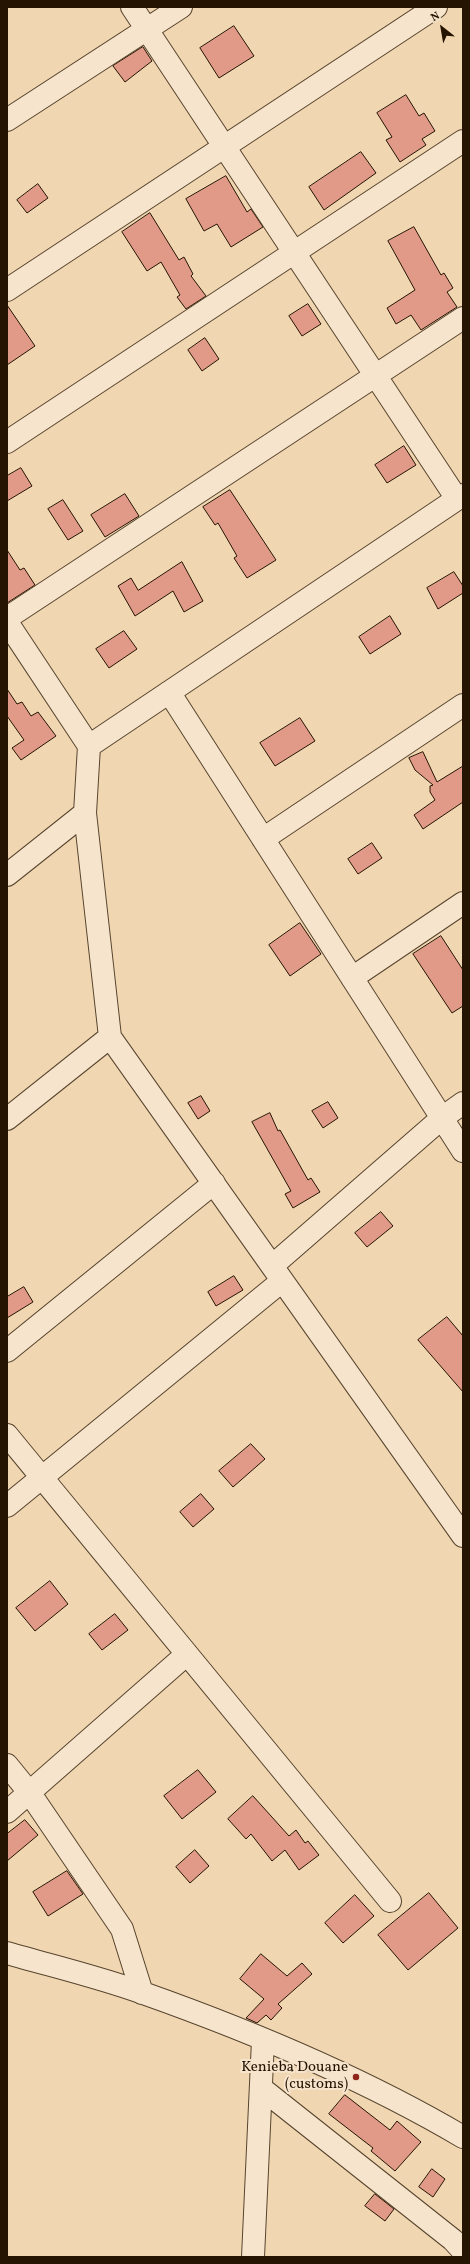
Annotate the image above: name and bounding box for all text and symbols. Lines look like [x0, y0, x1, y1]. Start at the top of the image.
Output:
north arrow [422, 8, 462, 48]
text: N [428, 9, 443, 26]
place label: Kenieba Douane (customs) [241, 2059, 348, 2094]
marker: Kenieba Douane (customs) [351, 2072, 361, 2082]

